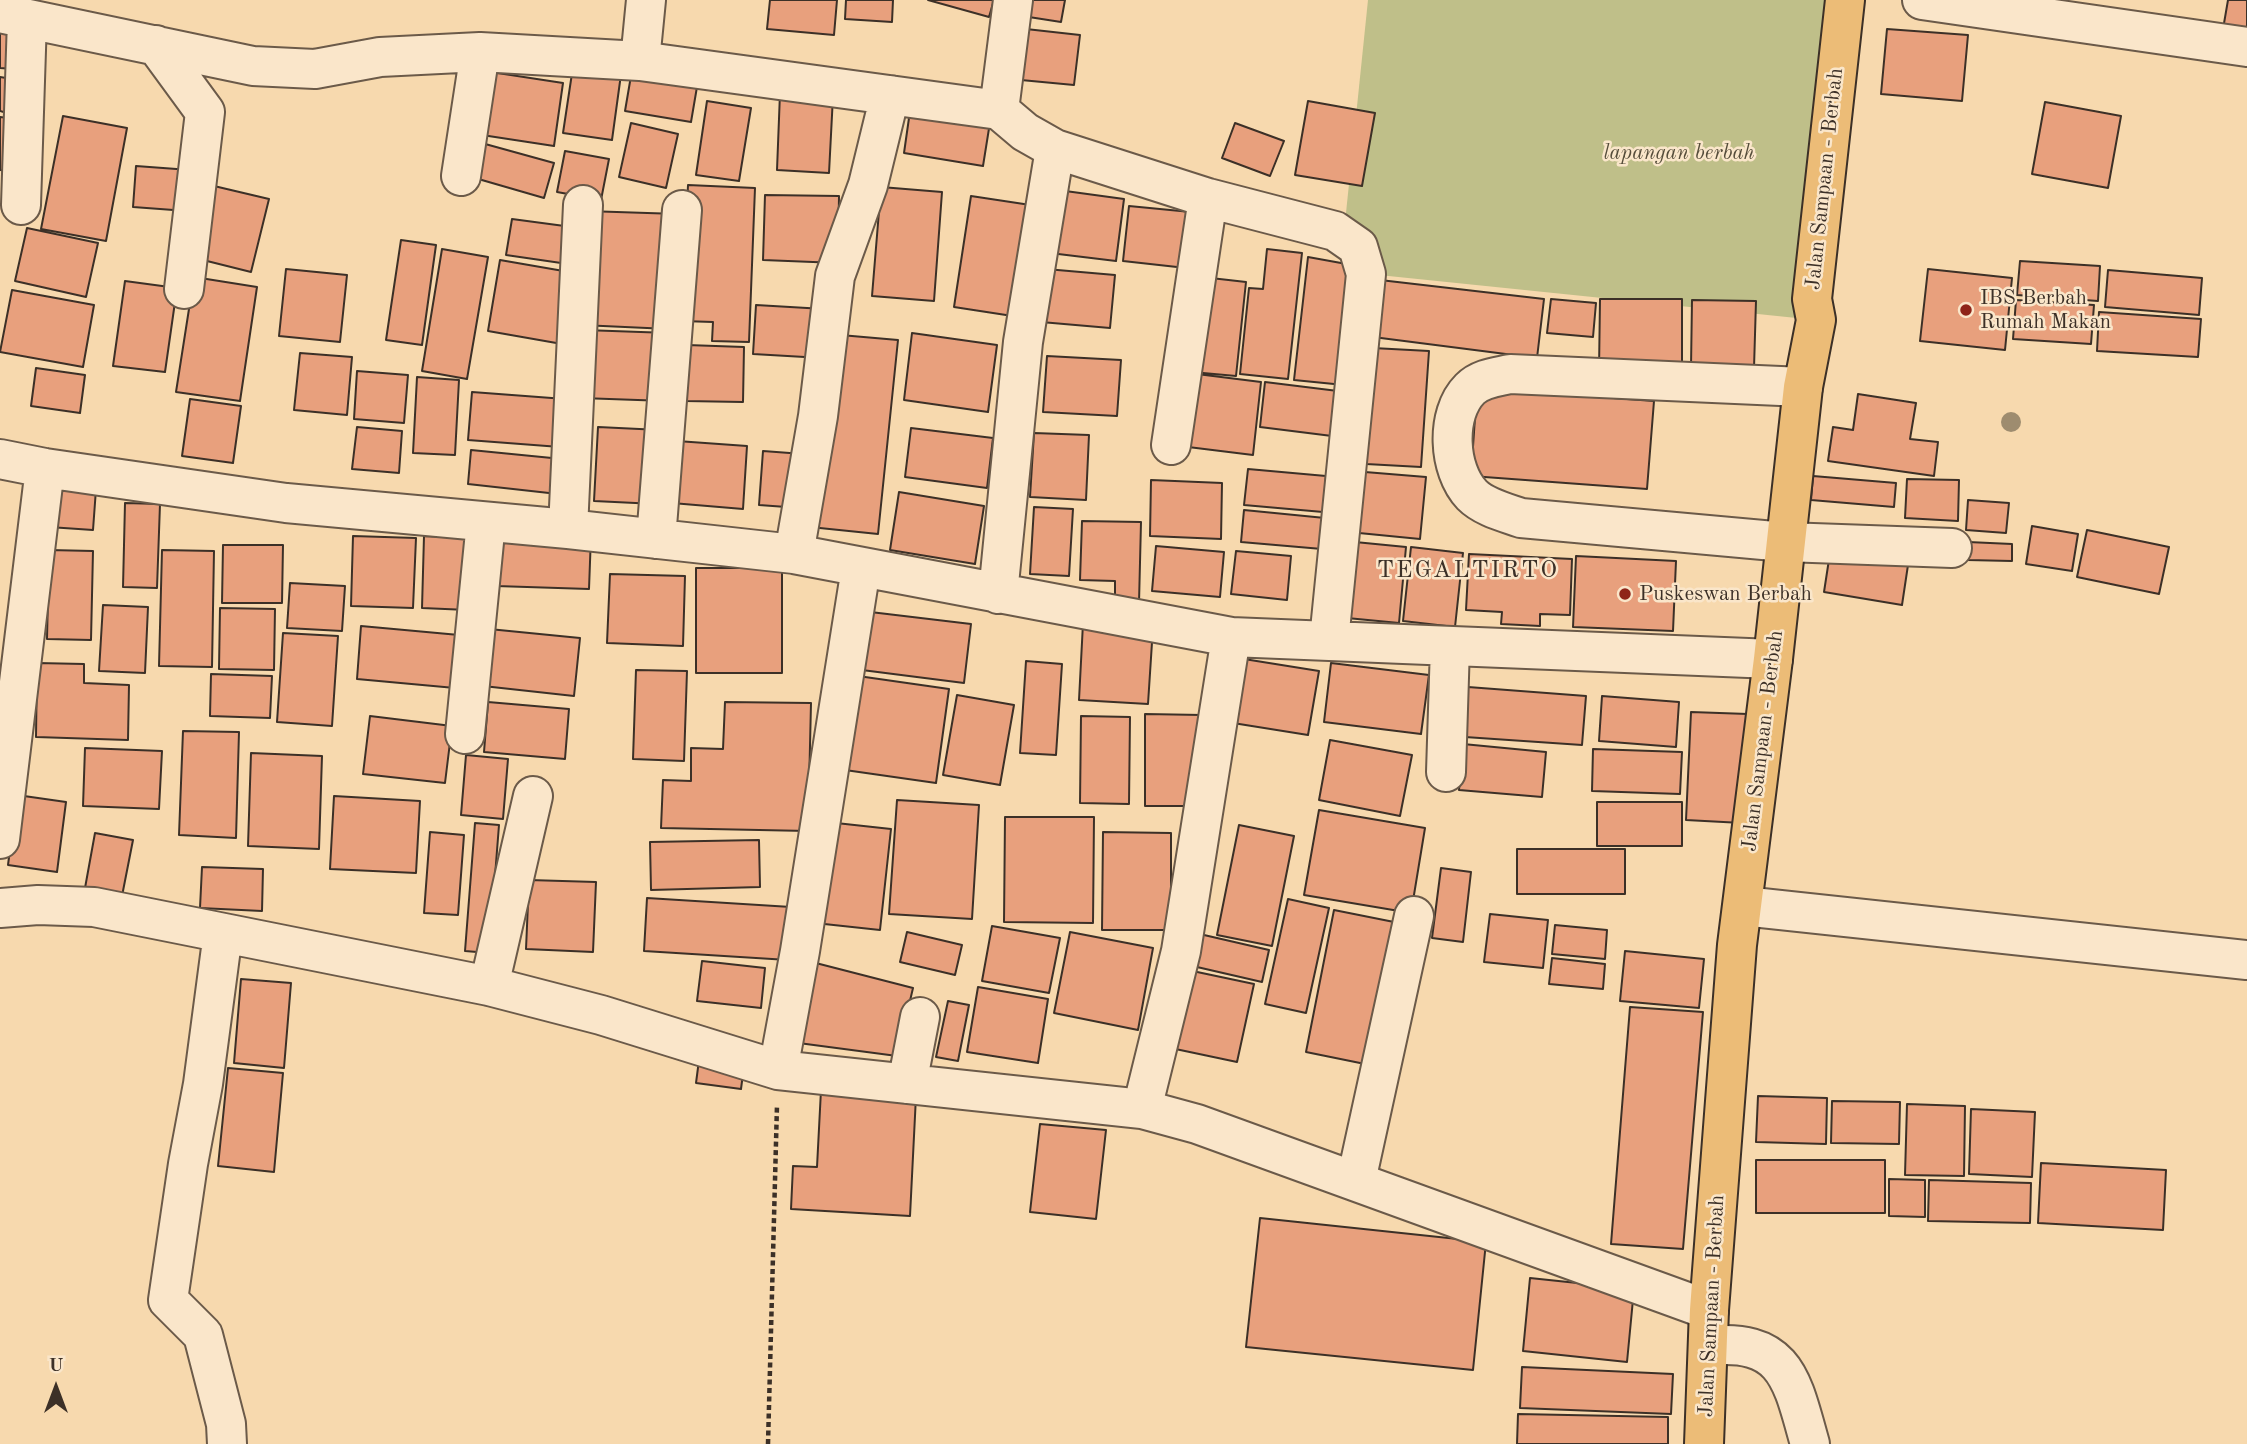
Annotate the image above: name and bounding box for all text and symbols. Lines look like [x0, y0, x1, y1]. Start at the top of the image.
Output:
street label: Jalan Sampaan - Berbah [1801, 67, 1849, 291]
park label: lapangan berbah [1604, 140, 1754, 166]
place label: IBS Berbah Rumah Makan [1980, 285, 2111, 335]
marker: IBS Berbah Rumah Makan [1958, 302, 1974, 318]
district label: TEGALTIRTO [1378, 557, 1558, 585]
place label: Puskeswan Berbah [1639, 581, 1812, 607]
marker: Puskeswan Berbah [1617, 586, 1633, 602]
street label: Jalan Sampaan - Berbah [1737, 629, 1789, 853]
street label: Jalan Sampaan - Berbah [1694, 1194, 1730, 1418]
north arrow [21, 1353, 91, 1423]
text: U [48, 1357, 64, 1376]

